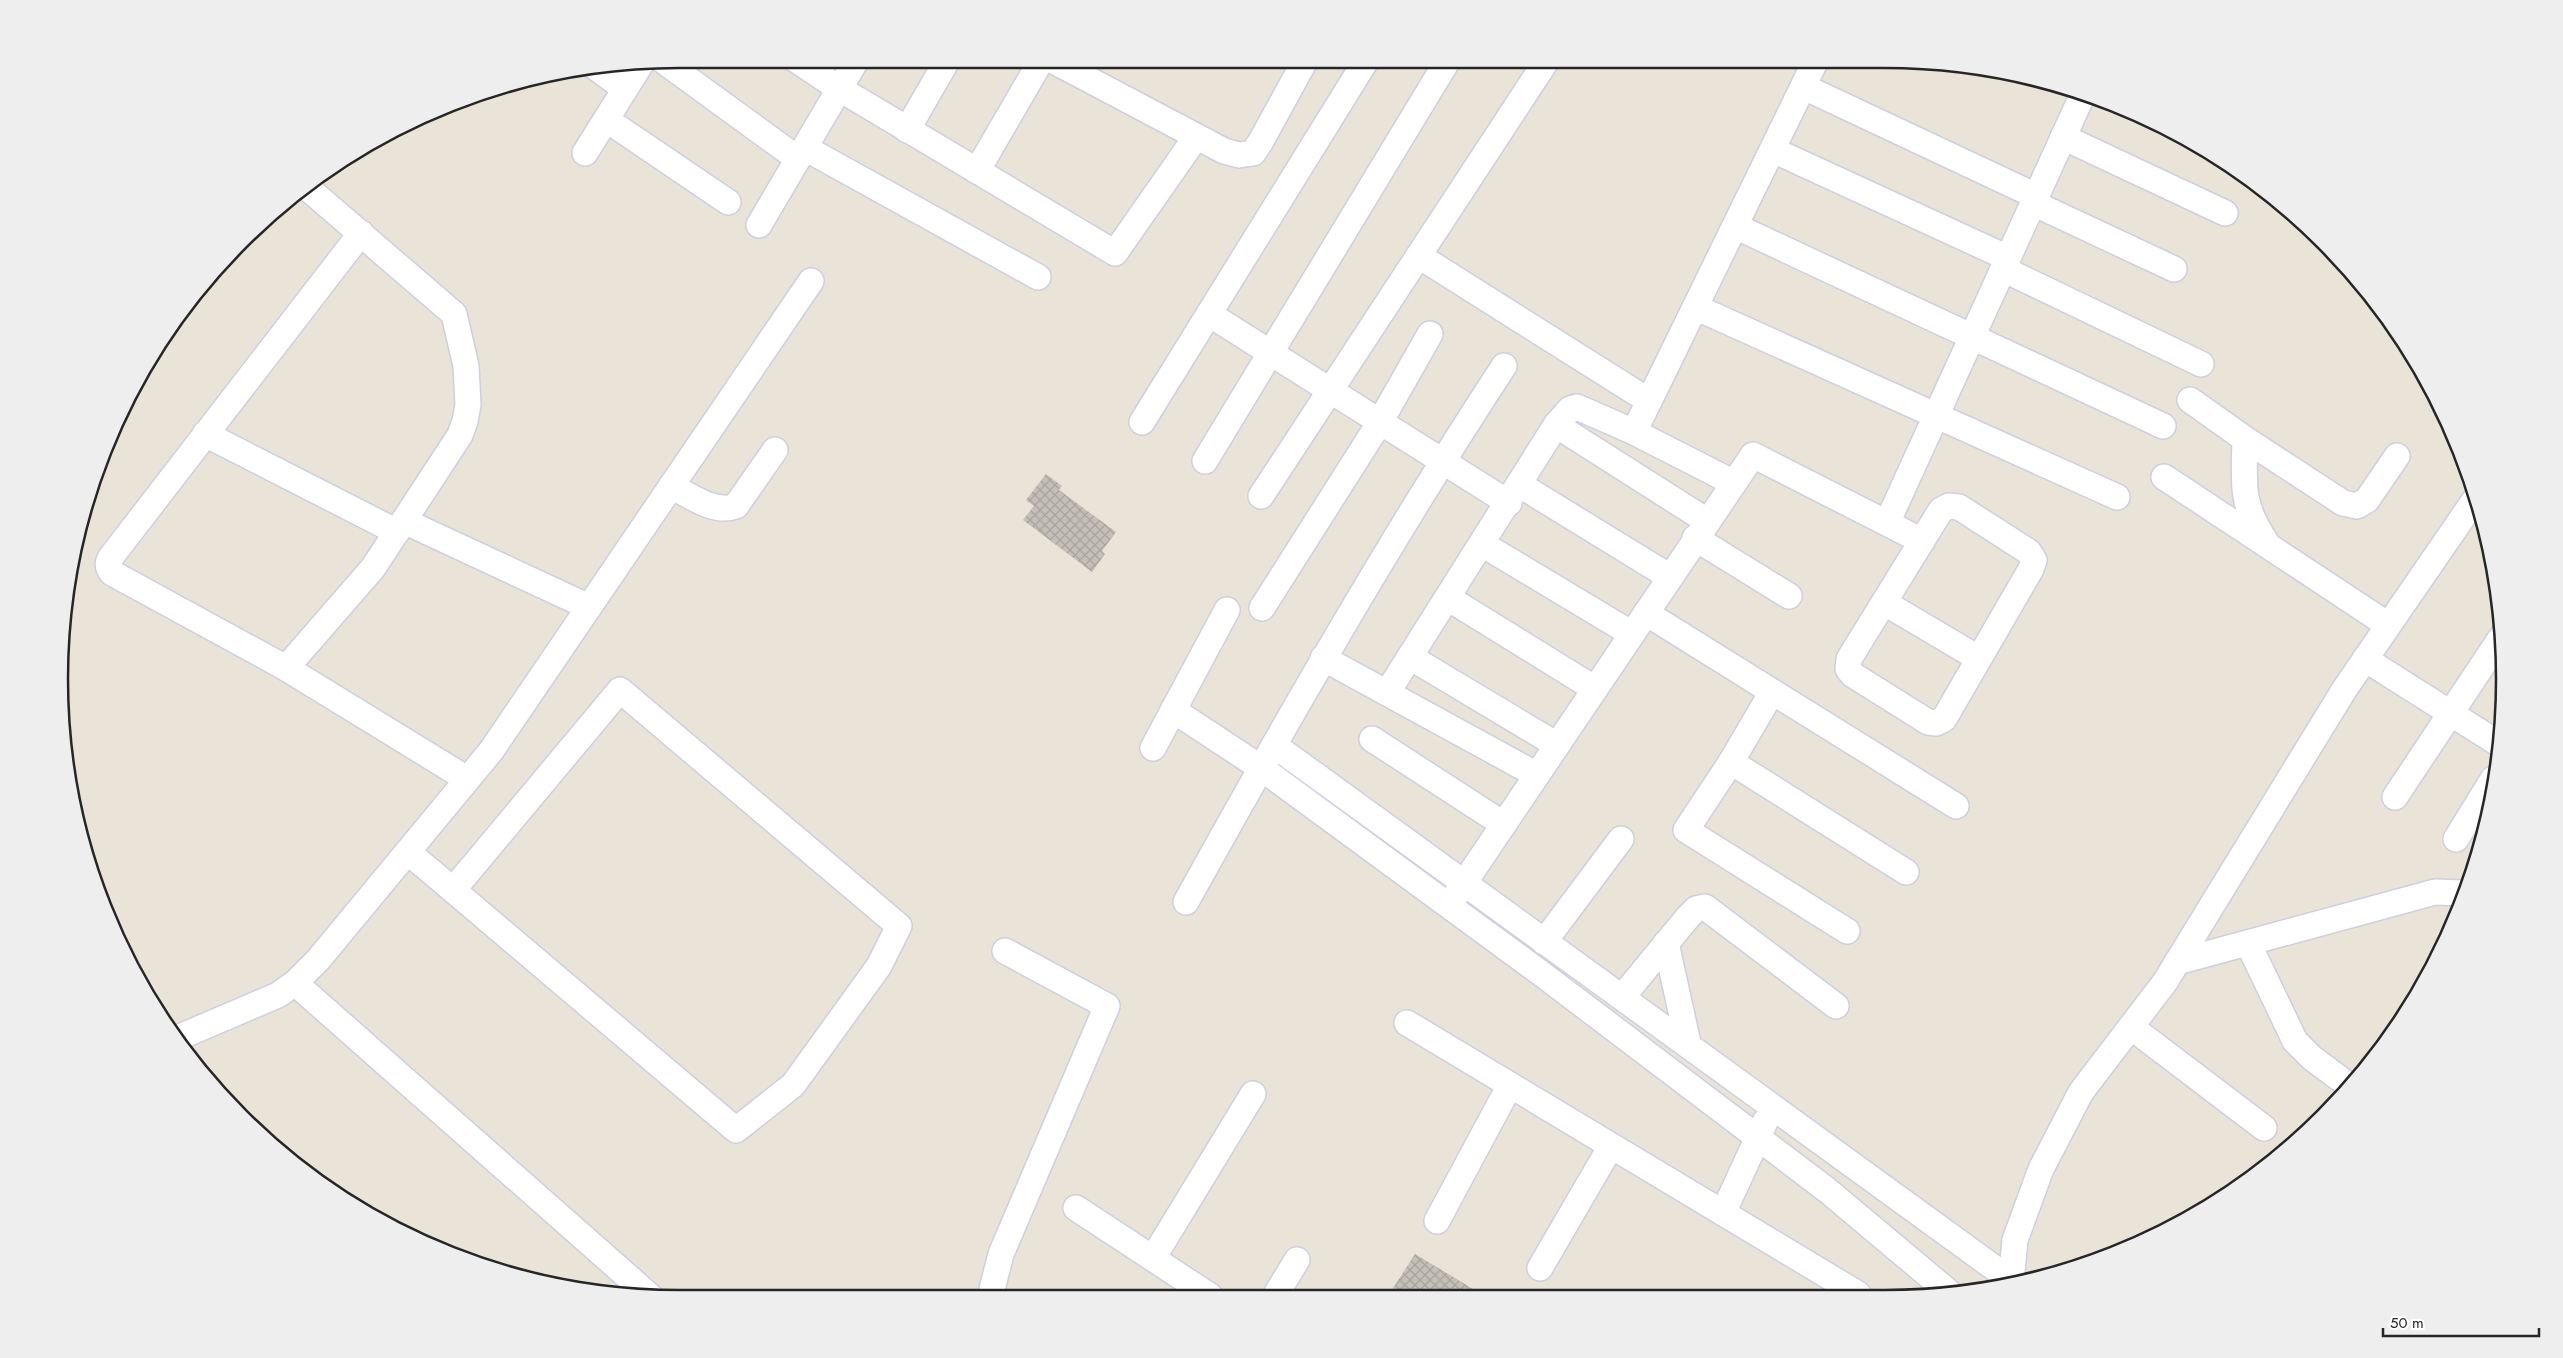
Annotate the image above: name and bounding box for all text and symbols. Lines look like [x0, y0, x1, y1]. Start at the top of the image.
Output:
scale bar [2383, 1306, 2539, 1338]
text: 50 m [2390, 1312, 2424, 1334]

